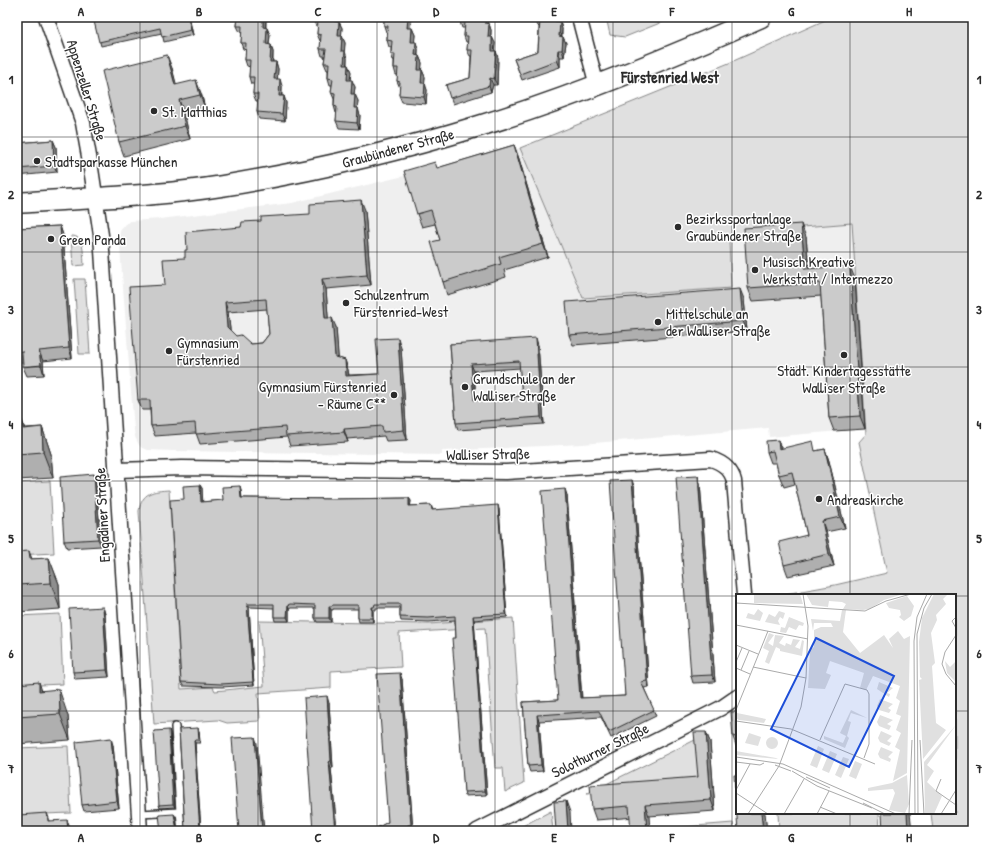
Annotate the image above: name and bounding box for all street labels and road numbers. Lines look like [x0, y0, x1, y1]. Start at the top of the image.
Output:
street label: Appenzeller Straße [62, 37, 112, 143]
street label: Graubündener Straße [340, 123, 456, 173]
street label: Walliser Straße [446, 443, 530, 465]
street label: Engadiner Straße [89, 467, 115, 563]
street label: Solothurner Straße [548, 717, 652, 783]

